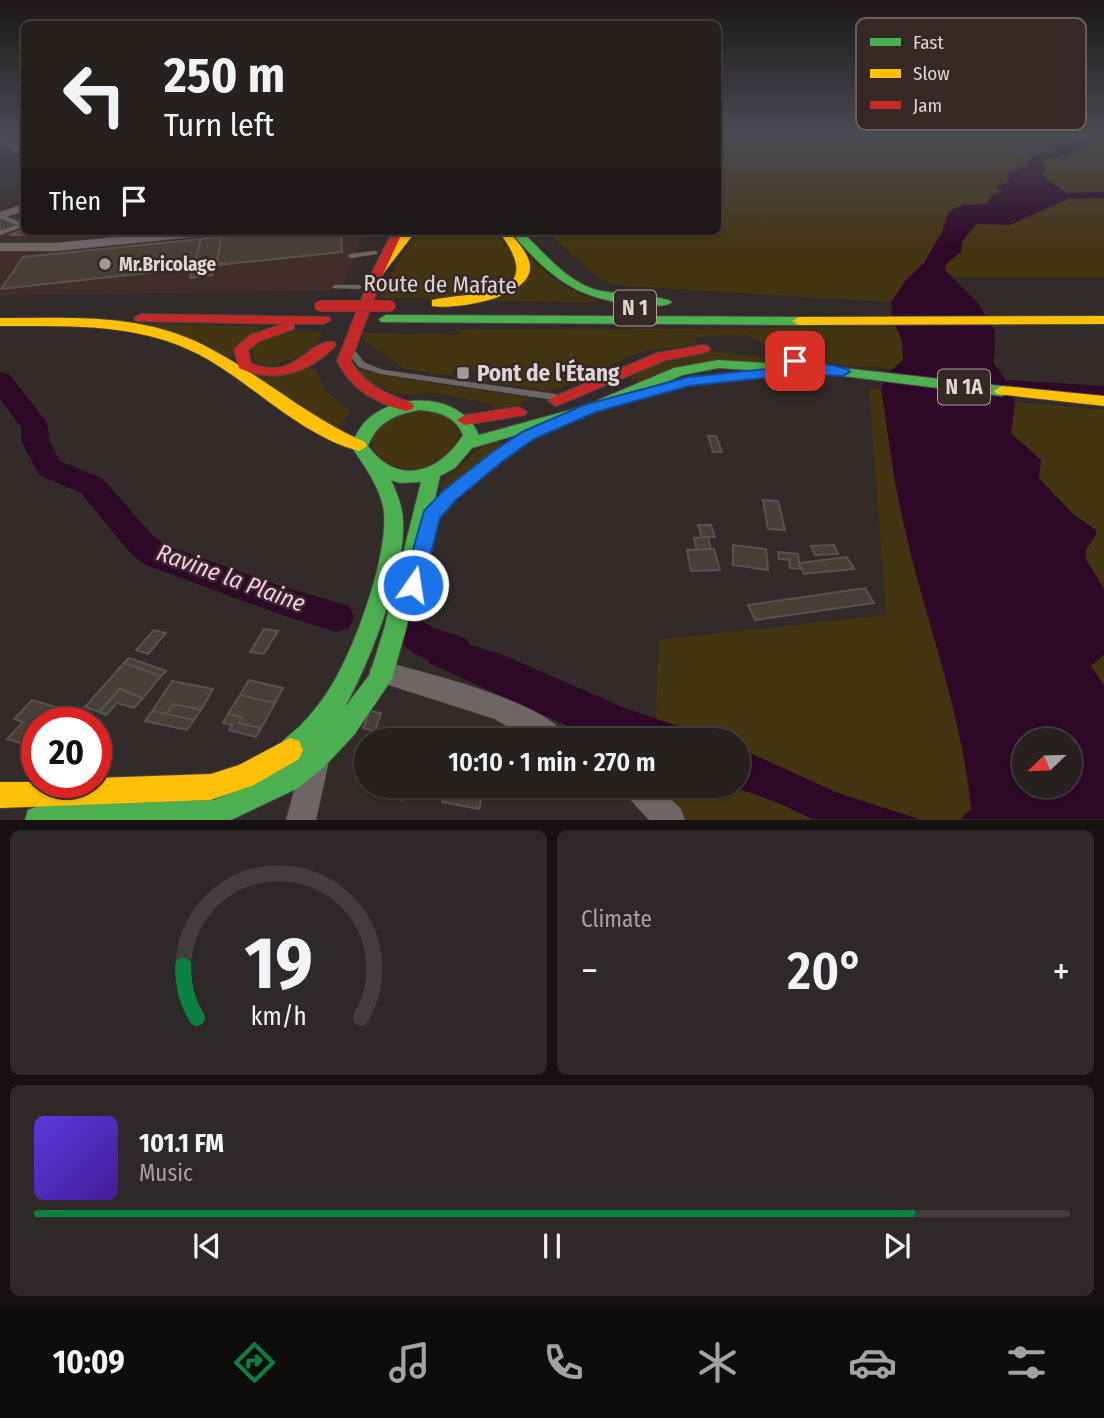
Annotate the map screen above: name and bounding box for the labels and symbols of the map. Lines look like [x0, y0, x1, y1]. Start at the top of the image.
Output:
legend [856, 18, 1086, 130]
text: Fast [913, 31, 944, 54]
text: Slow [913, 62, 950, 85]
text: Jam [913, 94, 942, 117]
place label: Mr.Bricolage [119, 253, 216, 276]
marker: Mr.Bricolage [97, 256, 113, 272]
street label: Route de Mafate [363, 269, 517, 299]
road number: N 1 [614, 290, 656, 326]
pin [765, 331, 825, 391]
place label: Pont de l'Étang [477, 358, 620, 387]
marker: Pont de l'Étang [455, 365, 471, 381]
road number: N 1A [938, 370, 990, 404]
water label: Ravine la Plaine [153, 538, 309, 618]
position arrow [376, 548, 450, 622]
speed limit sign: 20 [21, 707, 112, 798]
north arrow [1012, 728, 1082, 798]

